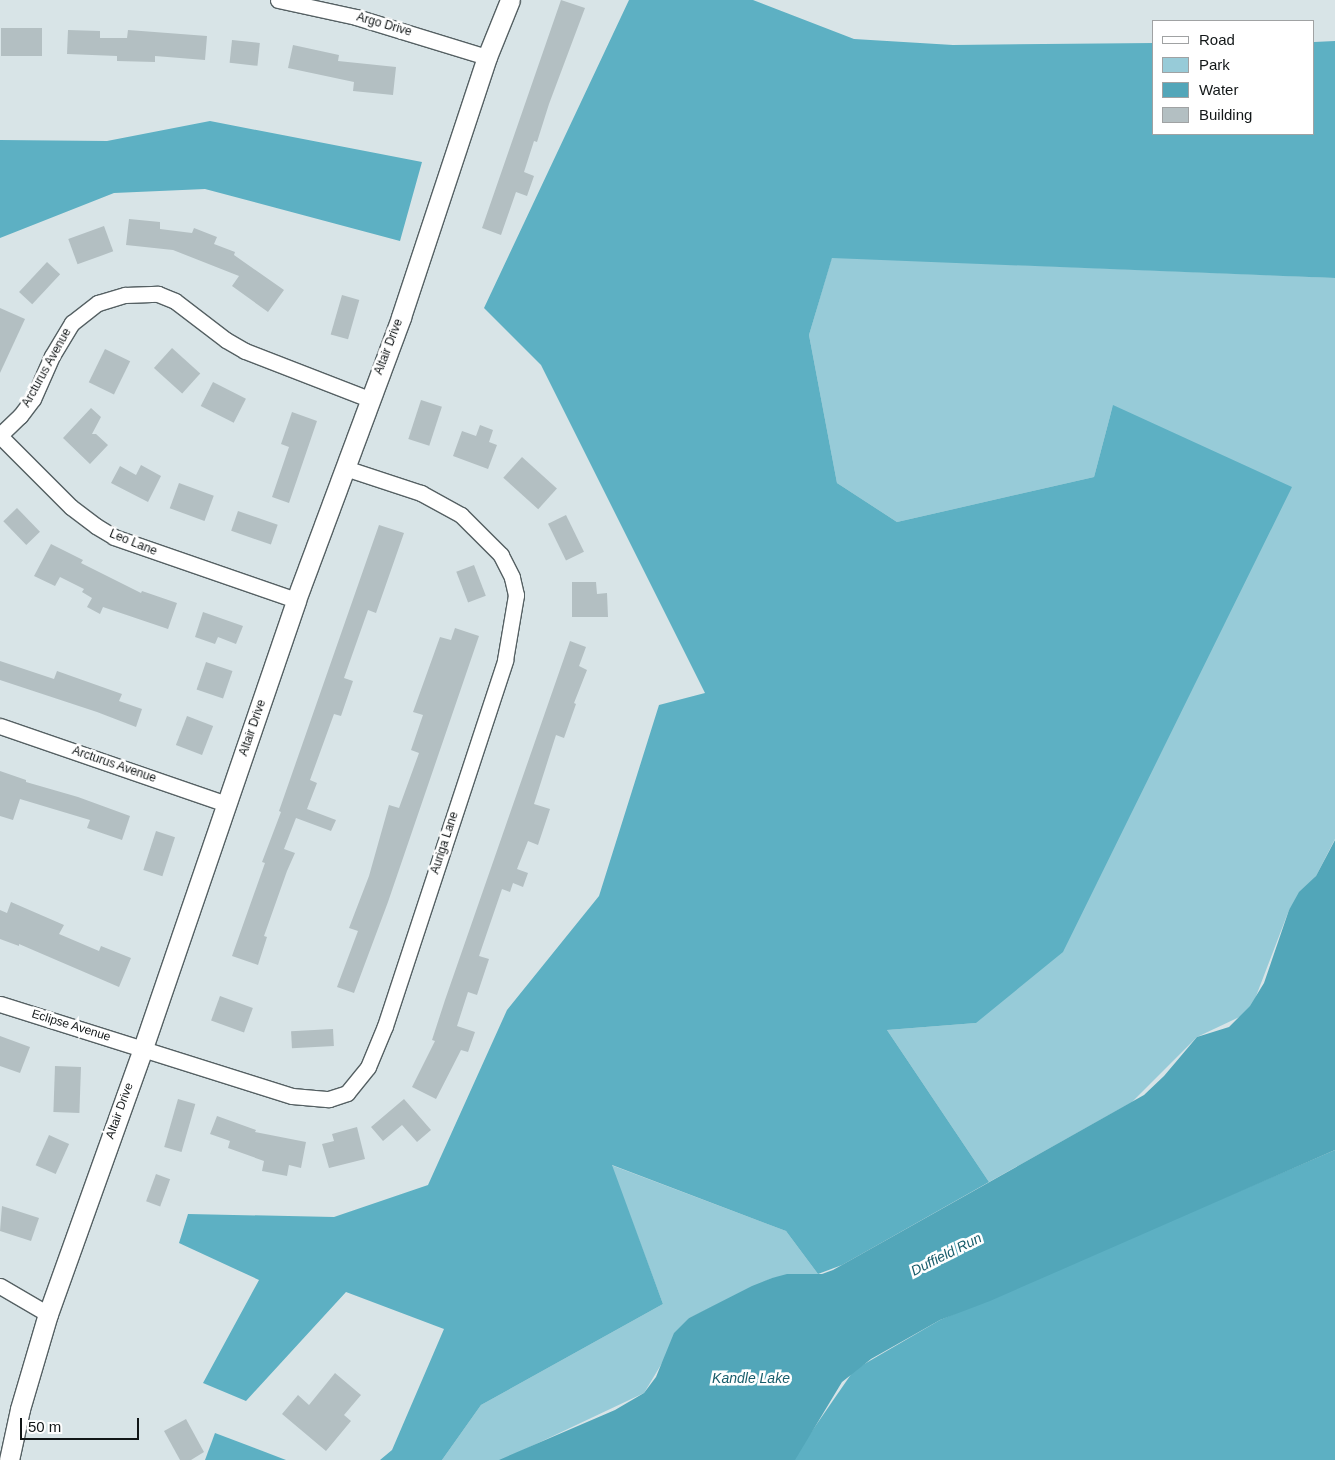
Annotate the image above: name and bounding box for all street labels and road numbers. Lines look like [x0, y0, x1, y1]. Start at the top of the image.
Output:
street label: Argo Drive [355, 10, 413, 40]
street label: Altair Drive [372, 317, 406, 377]
street label: Arcturus Avenue [19, 326, 75, 410]
street label: Leo Lane [107, 527, 159, 559]
street label: Altair Drive [237, 698, 269, 758]
street label: Arcturus Avenue [70, 744, 158, 786]
street label: Auriga Lane [428, 810, 462, 876]
street label: Eclipse Avenue [29, 1007, 113, 1045]
street label: Altair Drive [103, 1081, 137, 1141]

